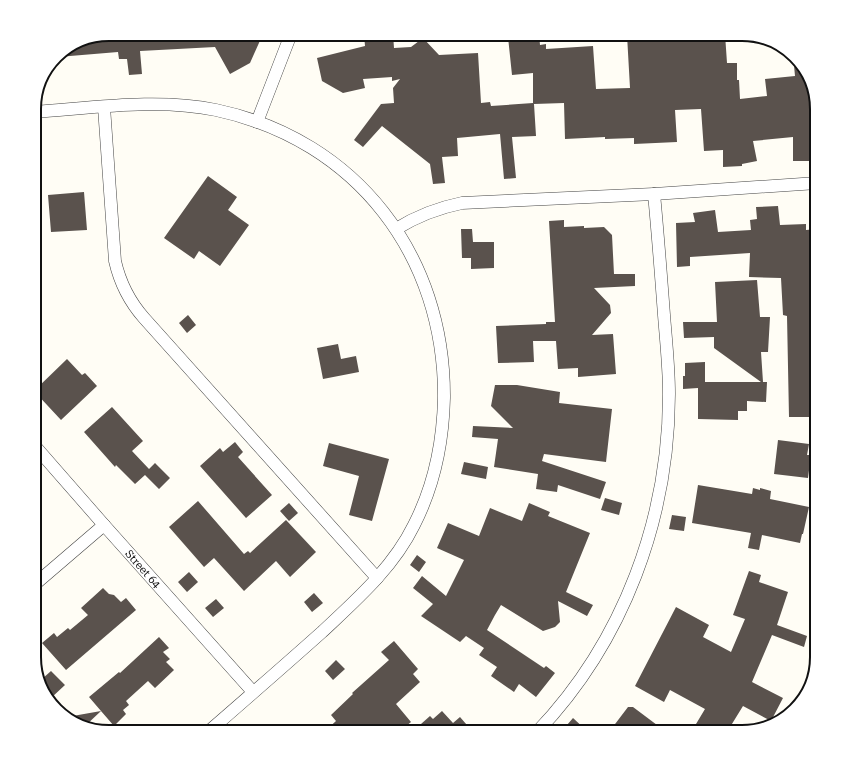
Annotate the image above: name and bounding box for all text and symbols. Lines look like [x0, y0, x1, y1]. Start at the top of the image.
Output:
street label: Street 64 [123, 547, 164, 591]

